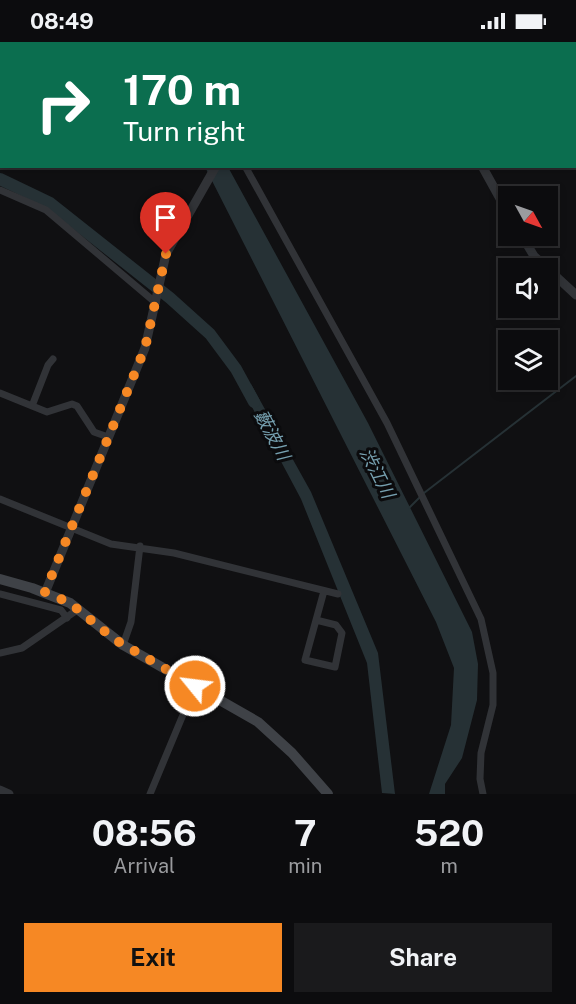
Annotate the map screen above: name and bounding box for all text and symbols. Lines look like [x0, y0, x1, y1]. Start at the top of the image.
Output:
text: 08:49 [30, 8, 94, 34]
text: 170 m [123, 65, 241, 114]
icon: right [24, 66, 102, 144]
text: Turn right [123, 115, 246, 147]
north arrow [498, 186, 558, 246]
map controls [498, 186, 558, 390]
pin [140, 192, 191, 254]
icon: arrive [149, 201, 182, 234]
button: sound [498, 258, 558, 318]
button: layers [498, 330, 558, 390]
water label: 藪波川 [250, 406, 295, 465]
water label: 渋江川 [356, 444, 400, 503]
position arrow [163, 654, 227, 718]
text: 08:56 [92, 812, 197, 854]
text: 7 [294, 812, 317, 854]
text: 520 [414, 812, 484, 854]
text: Arrival [113, 854, 175, 878]
text: min [288, 854, 322, 878]
text: m [440, 854, 458, 878]
button: Exit [24, 923, 282, 992]
button: Share [294, 923, 552, 992]

